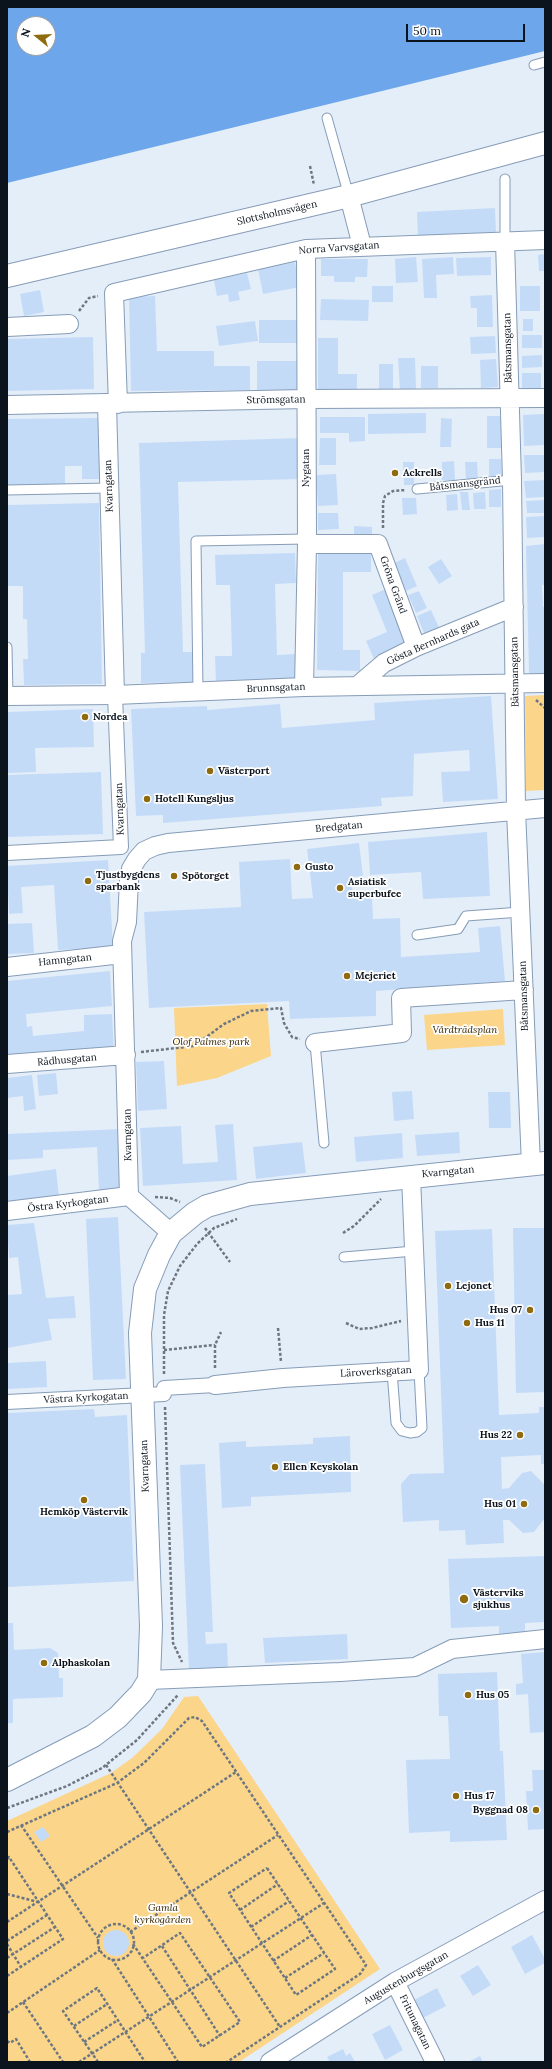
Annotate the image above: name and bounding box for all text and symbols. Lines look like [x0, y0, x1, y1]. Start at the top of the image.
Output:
north arrow [16, 16, 56, 56]
scale bar [408, 16, 527, 42]
text: 50 m [413, 23, 441, 38]
text: N [18, 26, 34, 39]
street label: Slottsholmsvägen [236, 198, 318, 228]
street label: Norra Varvsgatan [298, 239, 380, 257]
street label: Båtsmansgatan [501, 313, 515, 383]
street label: Strömsgatan [246, 393, 306, 407]
street label: Nygatan [300, 449, 312, 487]
street label: Kvarngatan [102, 460, 116, 512]
place label: Ackrells [403, 467, 442, 479]
marker: Ackrells [390, 468, 400, 478]
street label: Båtsmansgränd [429, 474, 501, 494]
street label: Gröna Gränd [377, 554, 409, 616]
street label: Gösta Bernhards gata [385, 616, 481, 668]
street label: Båtsmansgatan [508, 637, 522, 707]
street label: Brunnsgatan [246, 681, 306, 695]
place label: Nordea [93, 711, 127, 723]
marker: Nordea [80, 712, 90, 722]
place label: Västerport [218, 765, 270, 777]
marker: Västerport [205, 766, 215, 776]
street label: Kvarngatan [113, 783, 127, 835]
place label: Hotell Kungsljus [155, 793, 234, 805]
marker: Hotell Kungsljus [142, 794, 152, 804]
street label: Bredgatan [315, 819, 363, 835]
place label: Gusto [305, 861, 333, 873]
marker: Gusto [292, 862, 302, 872]
place label: Tjustbygdens sparbank [96, 869, 160, 892]
place label: Spötorget [182, 870, 229, 882]
marker: Spötorget [169, 871, 179, 881]
marker: Tjustbygdens sparbank [83, 876, 93, 886]
place label: Asiatisk superbufee [348, 876, 401, 900]
marker: Asiatisk superbufee [335, 883, 345, 893]
street label: Hamngatan [38, 951, 92, 969]
street label: Båtsmansgatan [517, 961, 531, 1031]
place label: Mejeriet [355, 970, 396, 982]
marker: Mejeriet [342, 971, 352, 981]
park label: Vårdträdsplan [433, 1024, 497, 1036]
park label: Olof Palmes park [172, 1036, 250, 1048]
street label: Rådhusgatan [37, 1051, 97, 1069]
street label: Kvarngatan [122, 1109, 134, 1161]
street label: Kvarngatan [421, 1164, 475, 1180]
street label: Östra Kyrkogatan [27, 1193, 109, 1215]
place label: Lejonet [456, 1280, 492, 1292]
marker: Lejonet [443, 1281, 453, 1291]
place label: Hus 07 [489, 1304, 522, 1316]
marker: Hus 07 [525, 1305, 535, 1315]
place label: Hus 11 [475, 1317, 505, 1329]
marker: Hus 11 [462, 1318, 472, 1328]
street label: Läroverksgatan [340, 1364, 412, 1380]
street label: Västra Kyrkogatan [43, 1390, 129, 1406]
place label: Hus 22 [480, 1429, 512, 1441]
marker: Hus 22 [515, 1430, 525, 1440]
street label: Kvarngatan [138, 1440, 152, 1492]
place label: Ellen Keyskolan [283, 1461, 358, 1473]
marker: Ellen Keyskolan [270, 1462, 280, 1472]
marker: Hemköp Västervik [79, 1495, 89, 1505]
place label: Hus 01 [484, 1498, 516, 1510]
marker: Hus 01 [519, 1499, 529, 1509]
place label: Hemköp Västervik [40, 1506, 128, 1518]
place label: Västerviks sjukhus [473, 1587, 524, 1610]
marker: Västerviks sjukhus [458, 1593, 470, 1605]
place label: Alphaskolan [52, 1657, 110, 1669]
marker: Alphaskolan [39, 1658, 49, 1668]
place label: Hus 05 [476, 1689, 509, 1701]
marker: Hus 05 [463, 1690, 473, 1700]
place label: Hus 17 [464, 1790, 494, 1802]
marker: Hus 17 [451, 1791, 461, 1801]
place label: Byggnad 08 [473, 1804, 528, 1816]
marker: Byggnad 08 [531, 1805, 541, 1815]
park label: Gamla kyrkogården [135, 1902, 191, 1926]
street label: Augustenburgsgatan [362, 1949, 450, 2007]
street label: Fritunagatan [397, 1993, 433, 2051]

